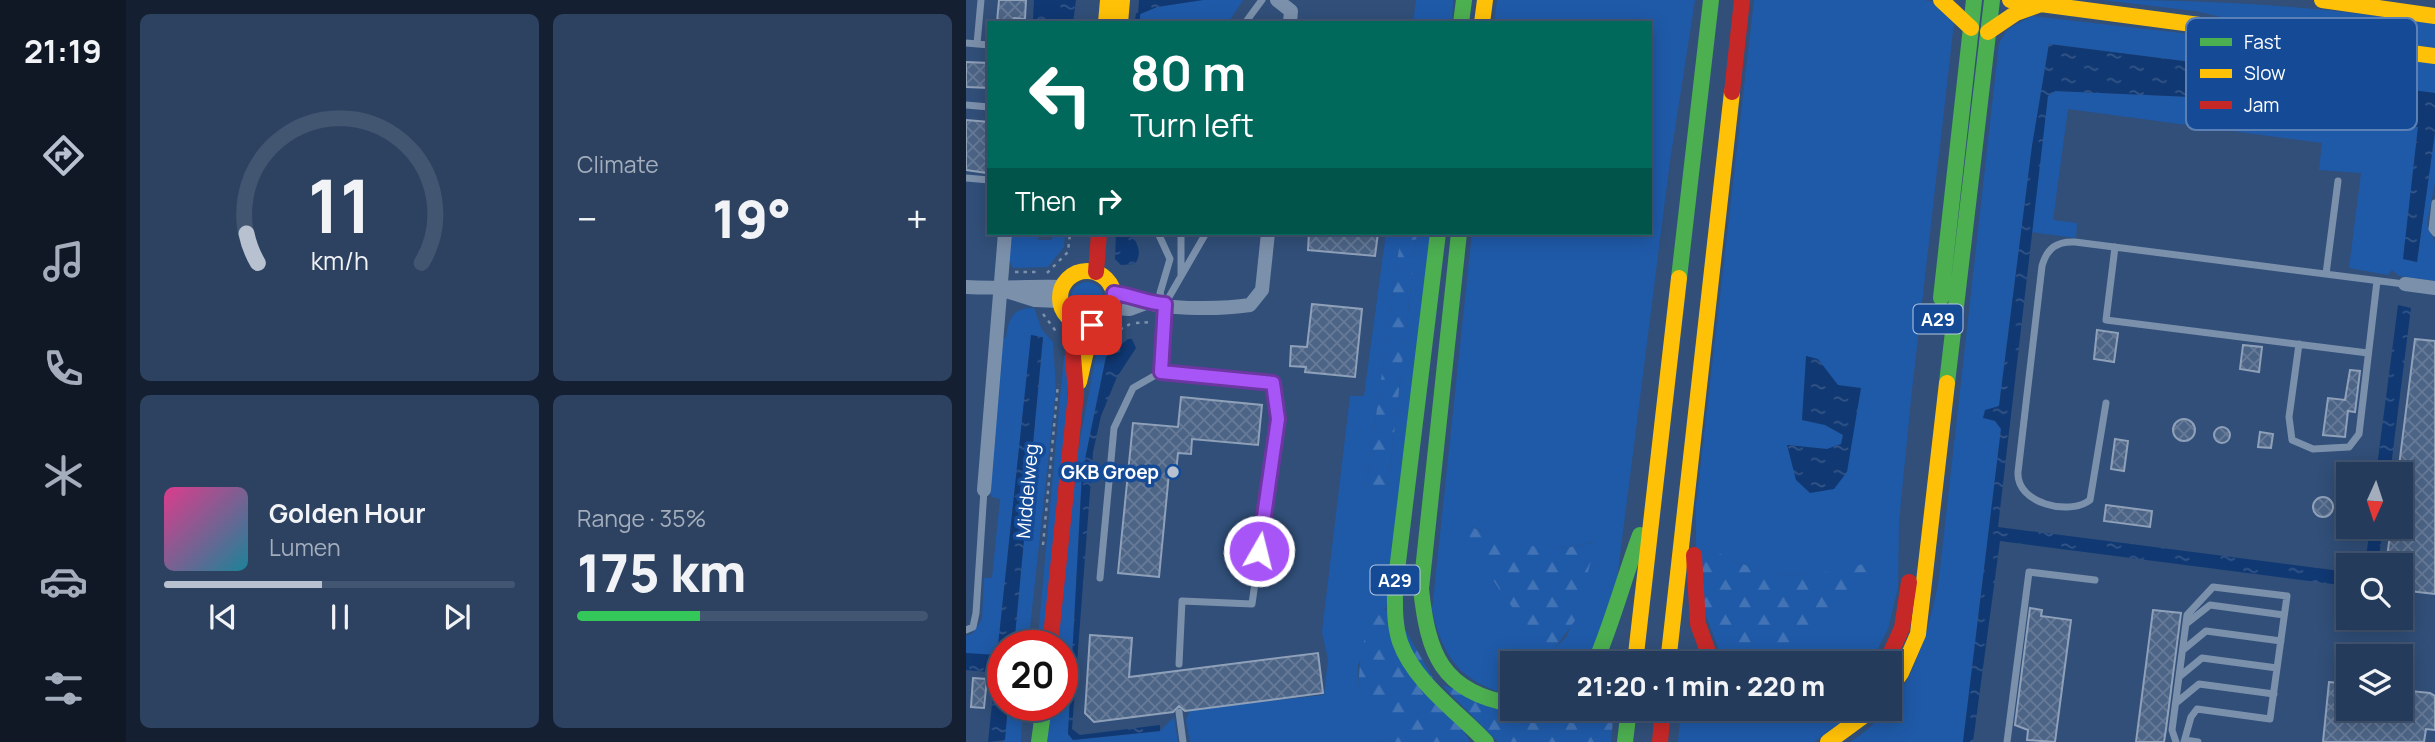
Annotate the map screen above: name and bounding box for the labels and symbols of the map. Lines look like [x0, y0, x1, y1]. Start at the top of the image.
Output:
legend [2186, 18, 2417, 130]
text: Fast [2244, 29, 2281, 55]
text: Slow [2244, 60, 2286, 86]
text: Jam [2244, 92, 2279, 118]
pin [1062, 295, 1122, 355]
road number: A29 [1914, 304, 1962, 334]
street label: Middelweg [1010, 443, 1044, 539]
place label: GKB Groep [1061, 459, 1159, 485]
north arrow [2336, 462, 2413, 539]
marker: GKB Groep [1165, 464, 1181, 480]
position arrow [1222, 514, 1296, 588]
road number: A29 [1370, 566, 1419, 594]
speed limit sign: 20 [987, 630, 1078, 721]

